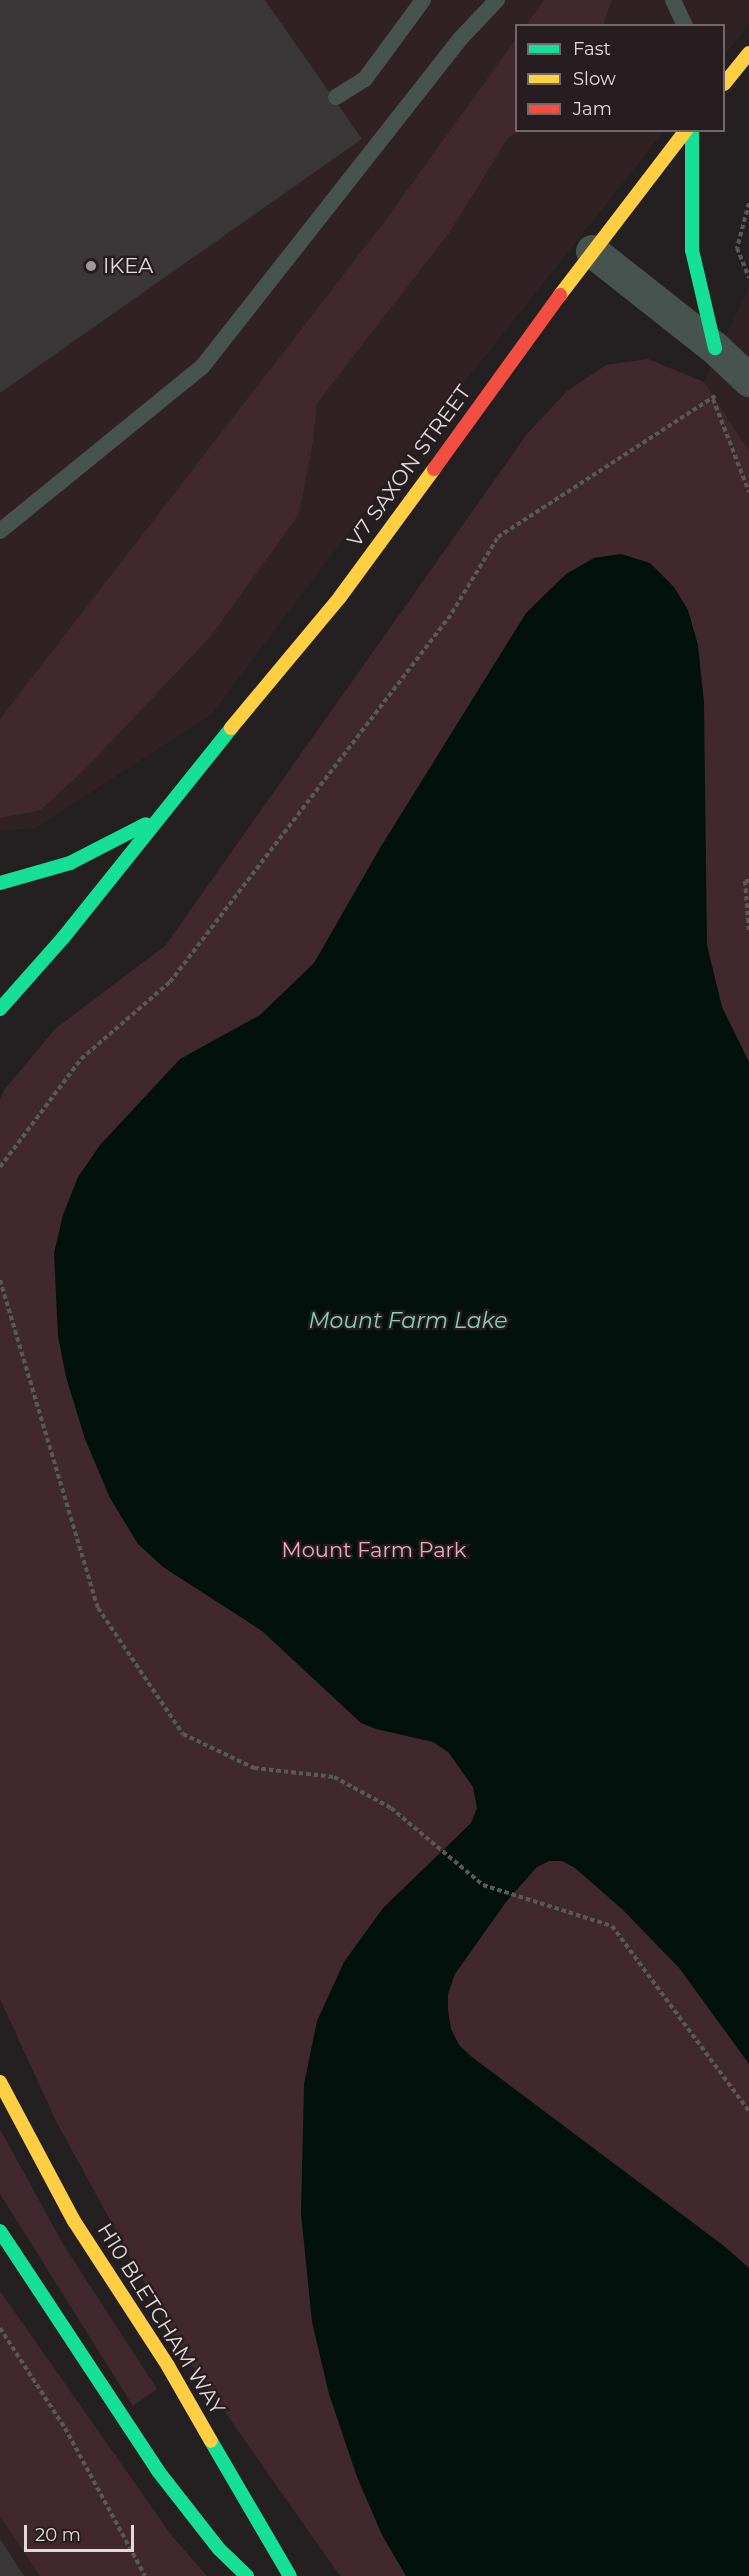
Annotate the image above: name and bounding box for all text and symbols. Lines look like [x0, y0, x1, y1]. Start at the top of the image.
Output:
legend [515, 24, 725, 132]
text: Fast [573, 38, 611, 60]
text: Slow [573, 68, 616, 90]
text: Jam [573, 98, 612, 120]
place label: IKEA [103, 253, 153, 279]
marker: IKEA [84, 259, 98, 273]
street label: V7 SAXON STREET [342, 380, 476, 552]
water label: Mount Farm Lake [309, 1308, 507, 1334]
park label: Mount Farm Park [282, 1537, 466, 1563]
street label: H10 BLETCHAM WAY [92, 2219, 230, 2419]
scale bar [27, 2513, 136, 2551]
text: 20 m [35, 2524, 81, 2546]

